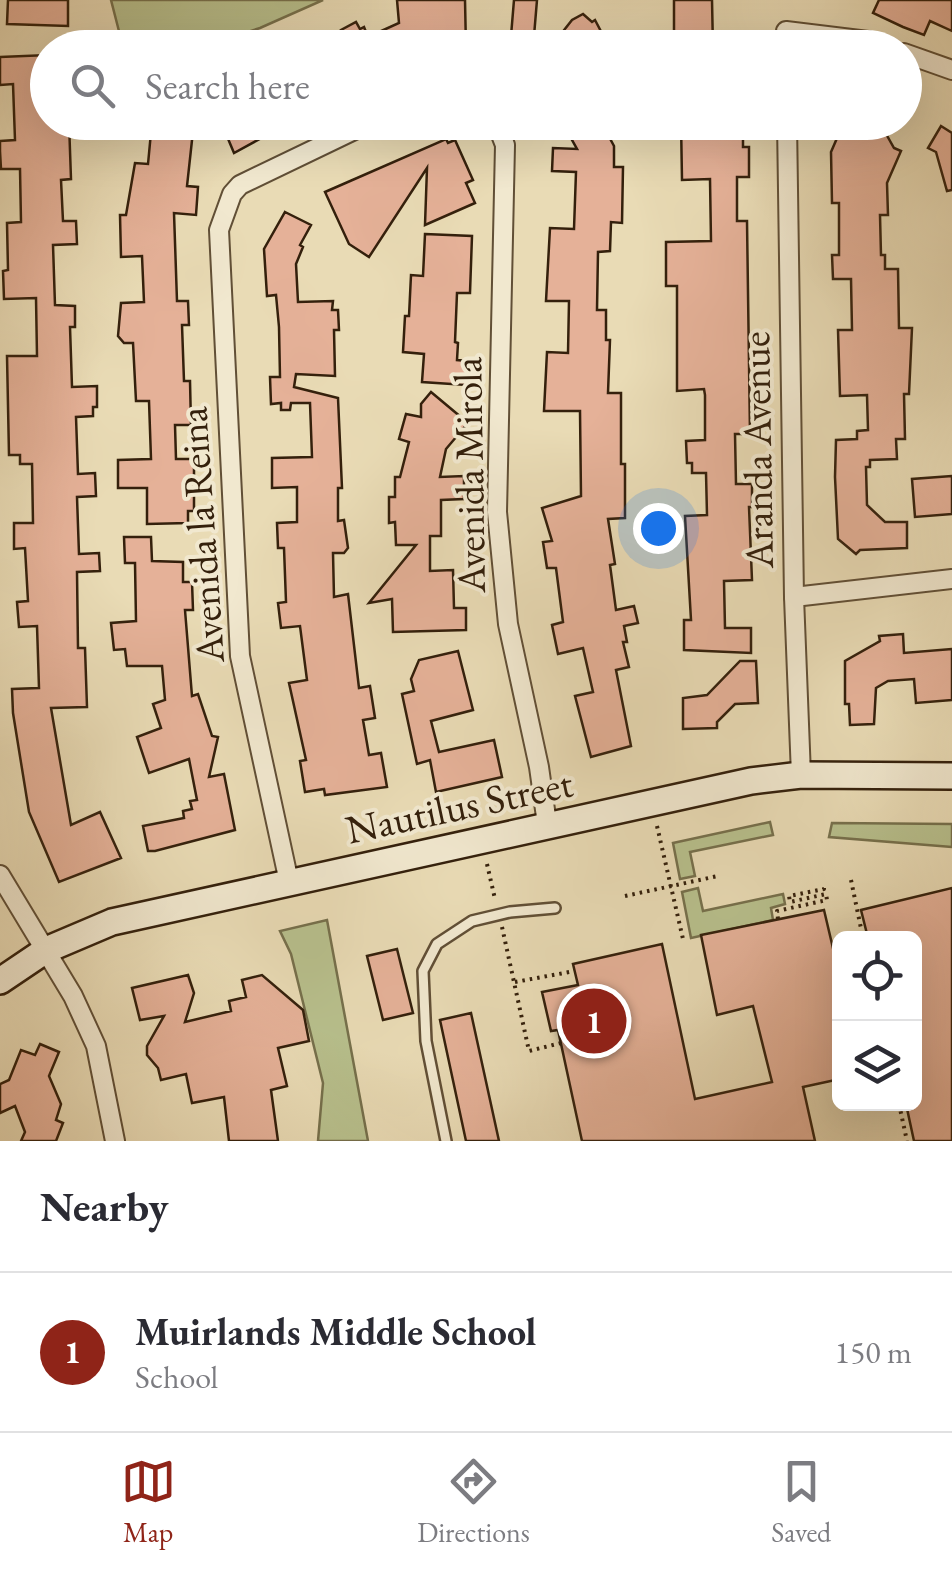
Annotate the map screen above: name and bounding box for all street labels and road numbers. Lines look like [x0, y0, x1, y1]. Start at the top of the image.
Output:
street label: Aranda Avenue [729, 331, 785, 570]
street label: Avenida Mirola [441, 356, 497, 594]
street label: Avenida la Reina [166, 405, 236, 666]
street label: Nautilus Street [341, 757, 578, 855]

